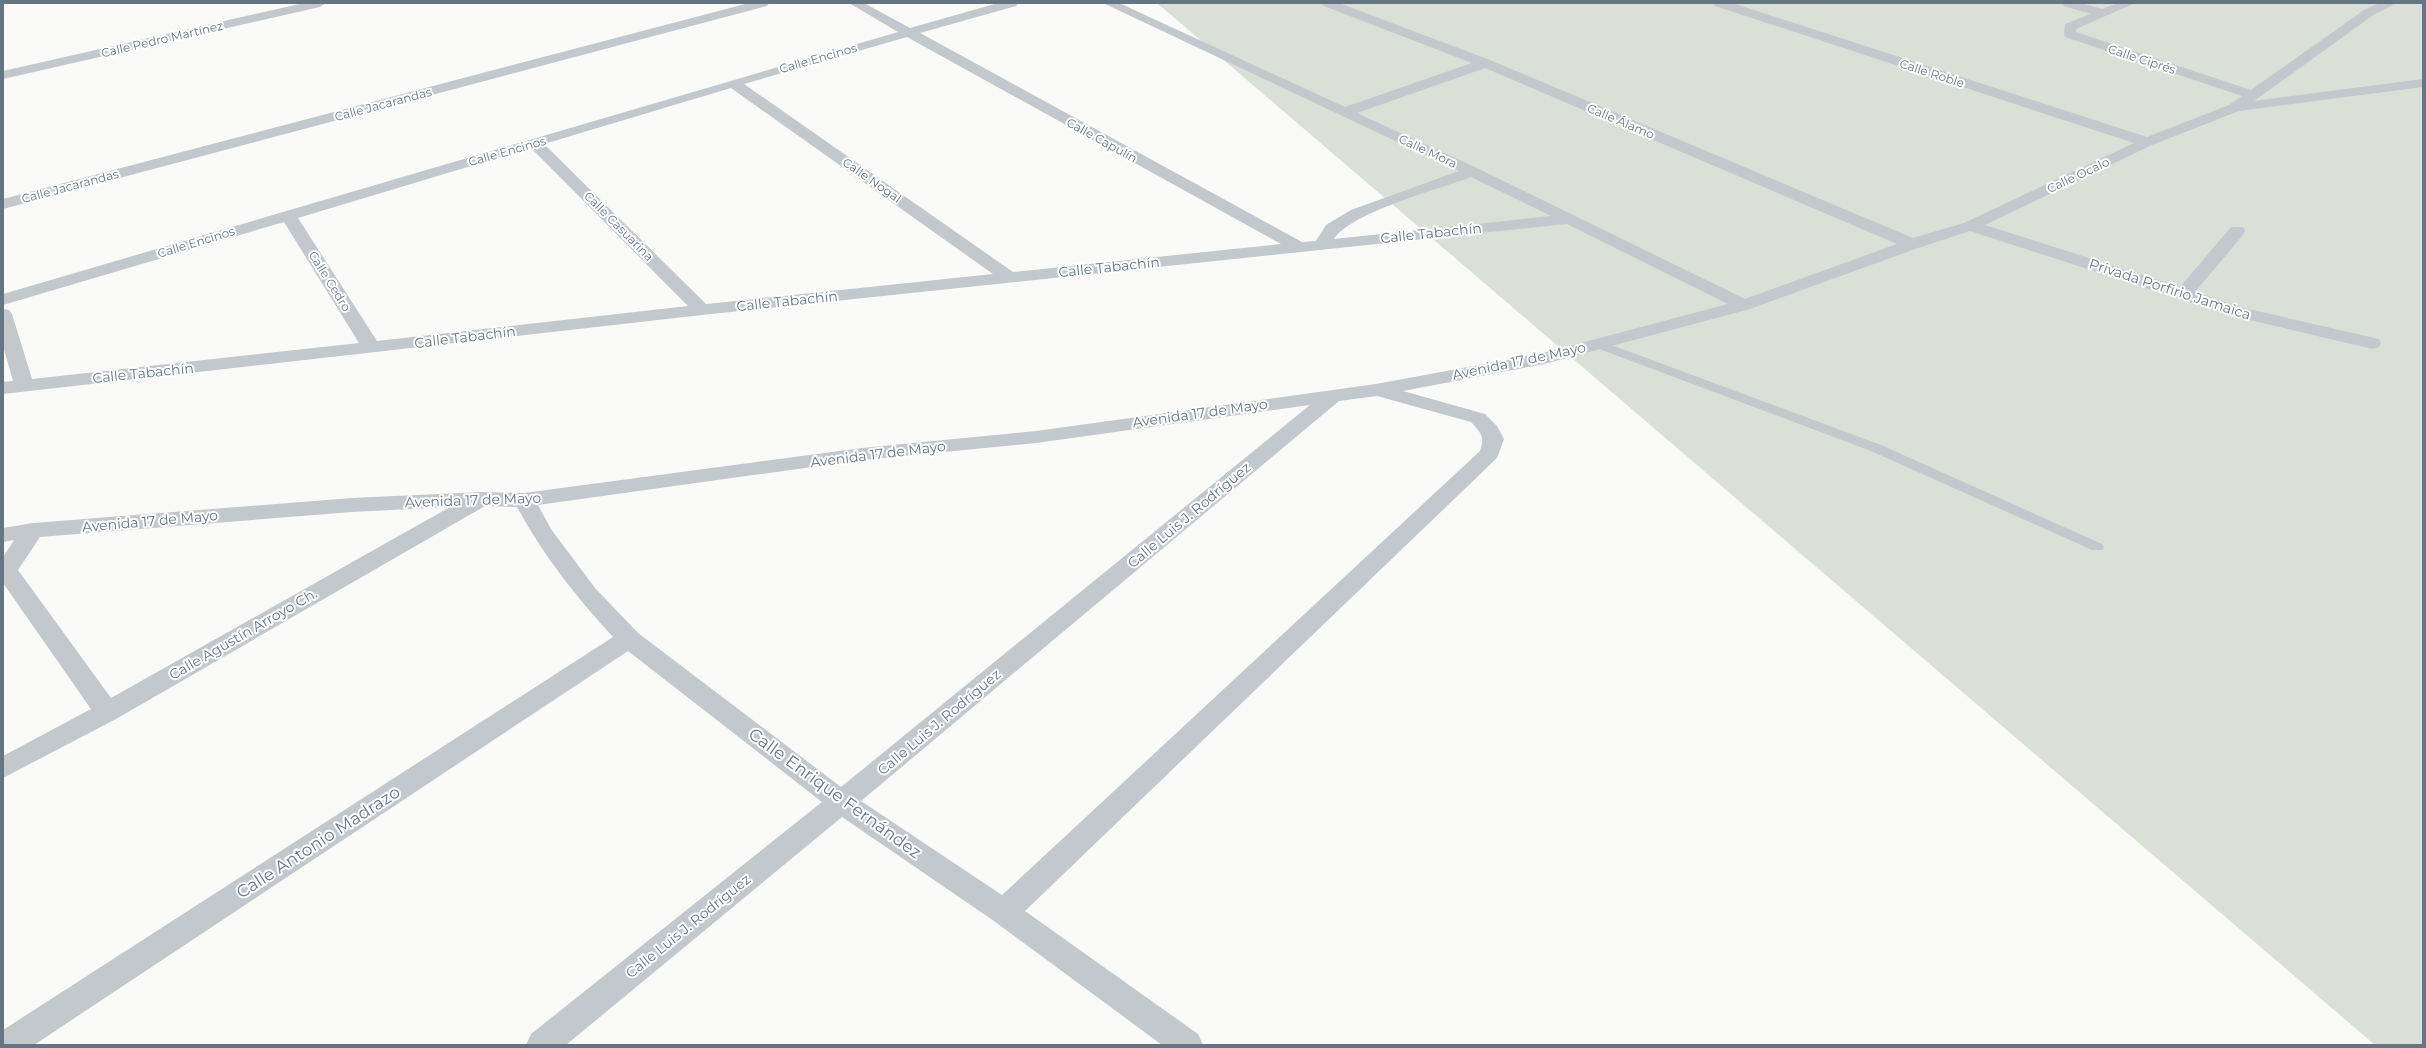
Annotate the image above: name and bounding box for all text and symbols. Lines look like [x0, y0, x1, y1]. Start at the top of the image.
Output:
street label: Calle Pedro Martínez [100, 18, 224, 60]
street label: Calle Encinos [778, 40, 859, 76]
street label: Calle Ciprés [2106, 41, 2178, 77]
street label: Calle Roble [1898, 55, 1966, 91]
street label: Calle Jacarandas [333, 84, 433, 124]
street label: Calle Álamo [1585, 100, 1657, 142]
street label: Calle Capulín [1064, 114, 1140, 166]
street label: Calle Mora [1396, 131, 1460, 171]
street label: Calle Encinos [467, 133, 548, 169]
street label: Calle Nogal [840, 154, 904, 206]
street label: Calle Ocalo [2044, 154, 2112, 196]
street label: Calle Jacarandas [20, 166, 120, 206]
street label: Calle Casuarina [581, 188, 657, 264]
street label: Calle Tabachín [1379, 219, 1483, 247]
street label: Calle Encinos [156, 223, 237, 261]
street label: Calle Cedro [306, 248, 354, 314]
street label: Calle Tabachín [1057, 253, 1161, 281]
street label: Privada Porfirio Jamaica [2087, 254, 2253, 324]
street label: Calle Tabachín [735, 287, 839, 315]
street label: Calle Tabachín [413, 322, 517, 352]
street label: Avenida 17 de Mayo [1450, 338, 1588, 384]
street label: Calle Tabachín [91, 359, 195, 387]
street label: Avenida 17 de Mayo [1131, 395, 1269, 431]
street label: Avenida 17 de Mayo [809, 437, 947, 471]
street label: Calle Luis J. Rodríguez [1124, 458, 1254, 572]
street label: Avenida 17 de Mayo [405, 489, 542, 511]
street label: Avenida 17 de Mayo [81, 506, 219, 536]
street label: Calle Agustín Arroyo Ch. [166, 584, 320, 684]
street label: Calle Luis J. Rodríguez [874, 665, 1004, 779]
street label: Calle Enrique Fernández [745, 724, 925, 862]
street label: Calle Antonio Madrazo [232, 782, 404, 902]
street label: Calle Luis J. Rodríguez [622, 870, 754, 982]

